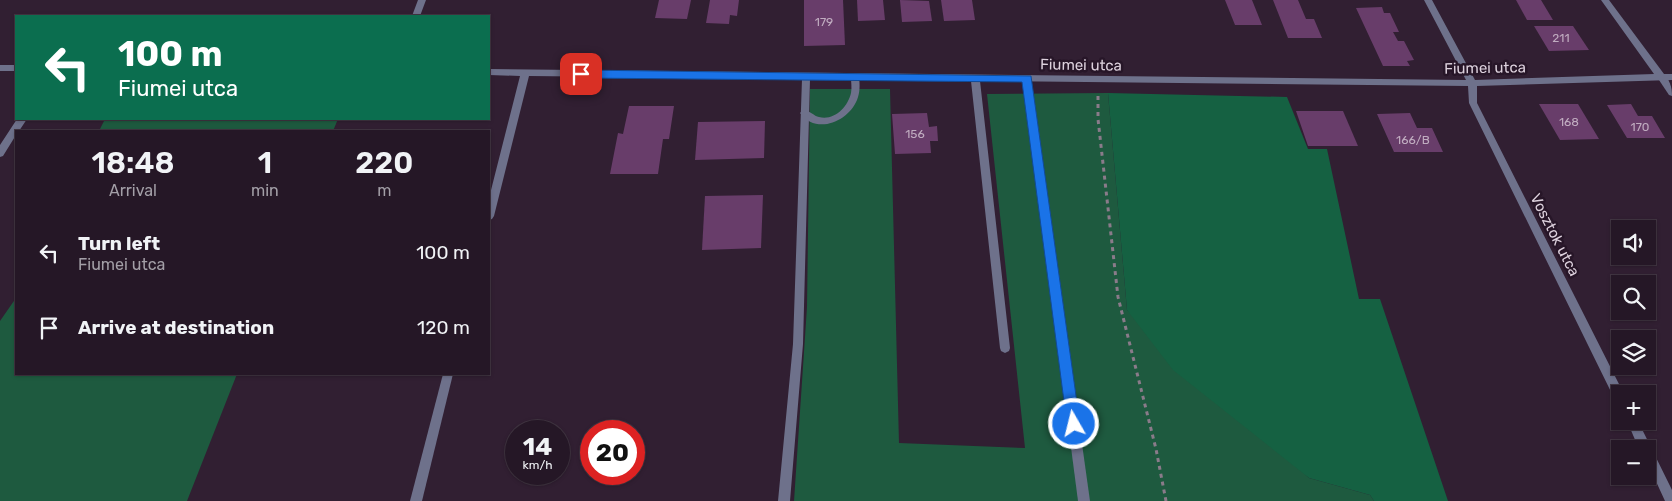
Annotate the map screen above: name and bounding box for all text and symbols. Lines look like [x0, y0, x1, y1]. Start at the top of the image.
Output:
house number: 179 [815, 15, 833, 29]
house number: 211 [1552, 31, 1570, 45]
text: 100 m [118, 33, 223, 75]
icon: left [35, 35, 100, 100]
pin [560, 53, 602, 95]
street label: Fiumei utca [1040, 55, 1122, 75]
street label: Fiumei utca [1444, 58, 1526, 78]
icon: arrive [567, 60, 595, 88]
text: Fiumei utca [118, 75, 238, 102]
house number: 168 [1559, 115, 1579, 129]
house number: 170 [1631, 120, 1649, 134]
house number: 156 [905, 127, 925, 141]
house number: 166/B [1396, 133, 1430, 147]
text: 18:48 [92, 145, 174, 181]
text: 1 [258, 145, 272, 181]
text: 220 [355, 145, 413, 181]
text: Arrival [109, 181, 157, 200]
text: min [251, 181, 279, 200]
text: m [377, 181, 391, 200]
street label: Vosztok utca [1527, 191, 1583, 279]
map controls [1611, 220, 1656, 485]
button: sound [1611, 220, 1656, 265]
text: Turn left [78, 232, 160, 255]
icon: left [35, 239, 63, 267]
text: 100 m [416, 241, 470, 264]
text: Fiumei utca [78, 255, 165, 274]
button: search [1611, 275, 1656, 320]
icon: arrive [35, 314, 63, 342]
text: Arrive at destination [78, 316, 274, 339]
text: 120 m [417, 316, 470, 339]
button: layers [1611, 330, 1656, 375]
button: + [1611, 385, 1656, 430]
position arrow [1047, 397, 1099, 449]
speed limit sign: 20 [580, 420, 645, 485]
text: 14 [523, 432, 552, 461]
button: − [1611, 440, 1656, 485]
text: km/h [523, 458, 552, 472]

